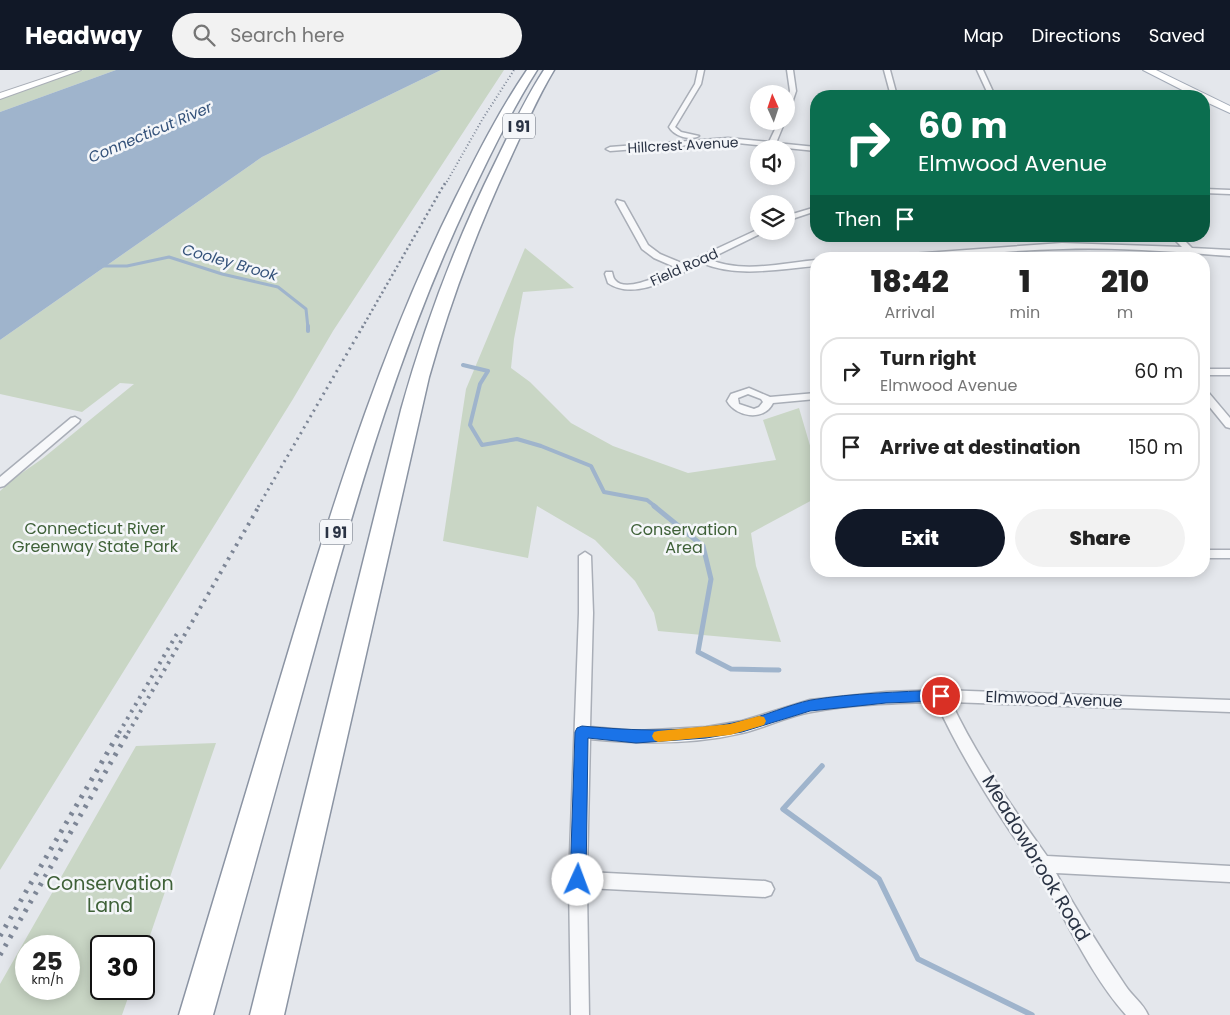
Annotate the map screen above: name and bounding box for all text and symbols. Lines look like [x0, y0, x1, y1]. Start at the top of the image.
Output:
search box [172, 13, 522, 58]
text: Headway [25, 19, 142, 52]
icon: search [190, 21, 218, 49]
text: Search here [230, 22, 345, 49]
text: Map [964, 23, 1003, 48]
text: Directions [1031, 23, 1121, 48]
text: Saved [1149, 23, 1205, 48]
north arrow [750, 85, 795, 130]
map controls [750, 85, 795, 240]
water label: Connecticut River [85, 96, 216, 168]
text: 60 m [918, 101, 1008, 150]
icon: right [835, 110, 900, 175]
road number: I 91 [503, 114, 535, 138]
street label: Hillcrest Avenue [627, 132, 739, 158]
button: sound [750, 140, 795, 185]
text: Elmwood Avenue [918, 148, 1107, 179]
button: layers [750, 195, 795, 240]
icon: arrive [891, 205, 919, 233]
text: Then [835, 206, 881, 233]
water label: Cooley Brook [180, 238, 281, 286]
street label: Field Road [647, 243, 721, 291]
text: 18:42 [871, 260, 949, 303]
text: 1 [1019, 260, 1031, 303]
text: 210 [1101, 260, 1149, 303]
text: Arrival [885, 301, 935, 324]
text: min [1010, 301, 1040, 324]
text: m [1117, 301, 1133, 324]
text: Turn right [880, 345, 976, 372]
icon: right [837, 357, 865, 385]
text: 60 m [1134, 358, 1183, 385]
text: Elmwood Avenue [880, 374, 1017, 397]
icon: arrive [837, 433, 865, 461]
text: Arrive at destination [880, 434, 1081, 461]
text: 150 m [1128, 434, 1183, 461]
button: Exit [835, 509, 1005, 567]
button: Share [1015, 509, 1185, 567]
park label: Connecticut River Greenway State Park [12, 517, 179, 558]
park label: Conservation Area [630, 518, 738, 559]
road number: I 91 [320, 520, 352, 544]
pin [920, 675, 962, 717]
icon: arrive [927, 682, 955, 710]
street label: Elmwood Avenue [985, 685, 1123, 713]
street label: Meadowbrook Road [975, 770, 1097, 946]
position arrow [551, 853, 603, 905]
park label: Conservation Land [46, 870, 174, 919]
speed limit sign: 30 [90, 935, 155, 1000]
text: 25 [32, 944, 63, 979]
text: km/h [32, 971, 63, 988]

